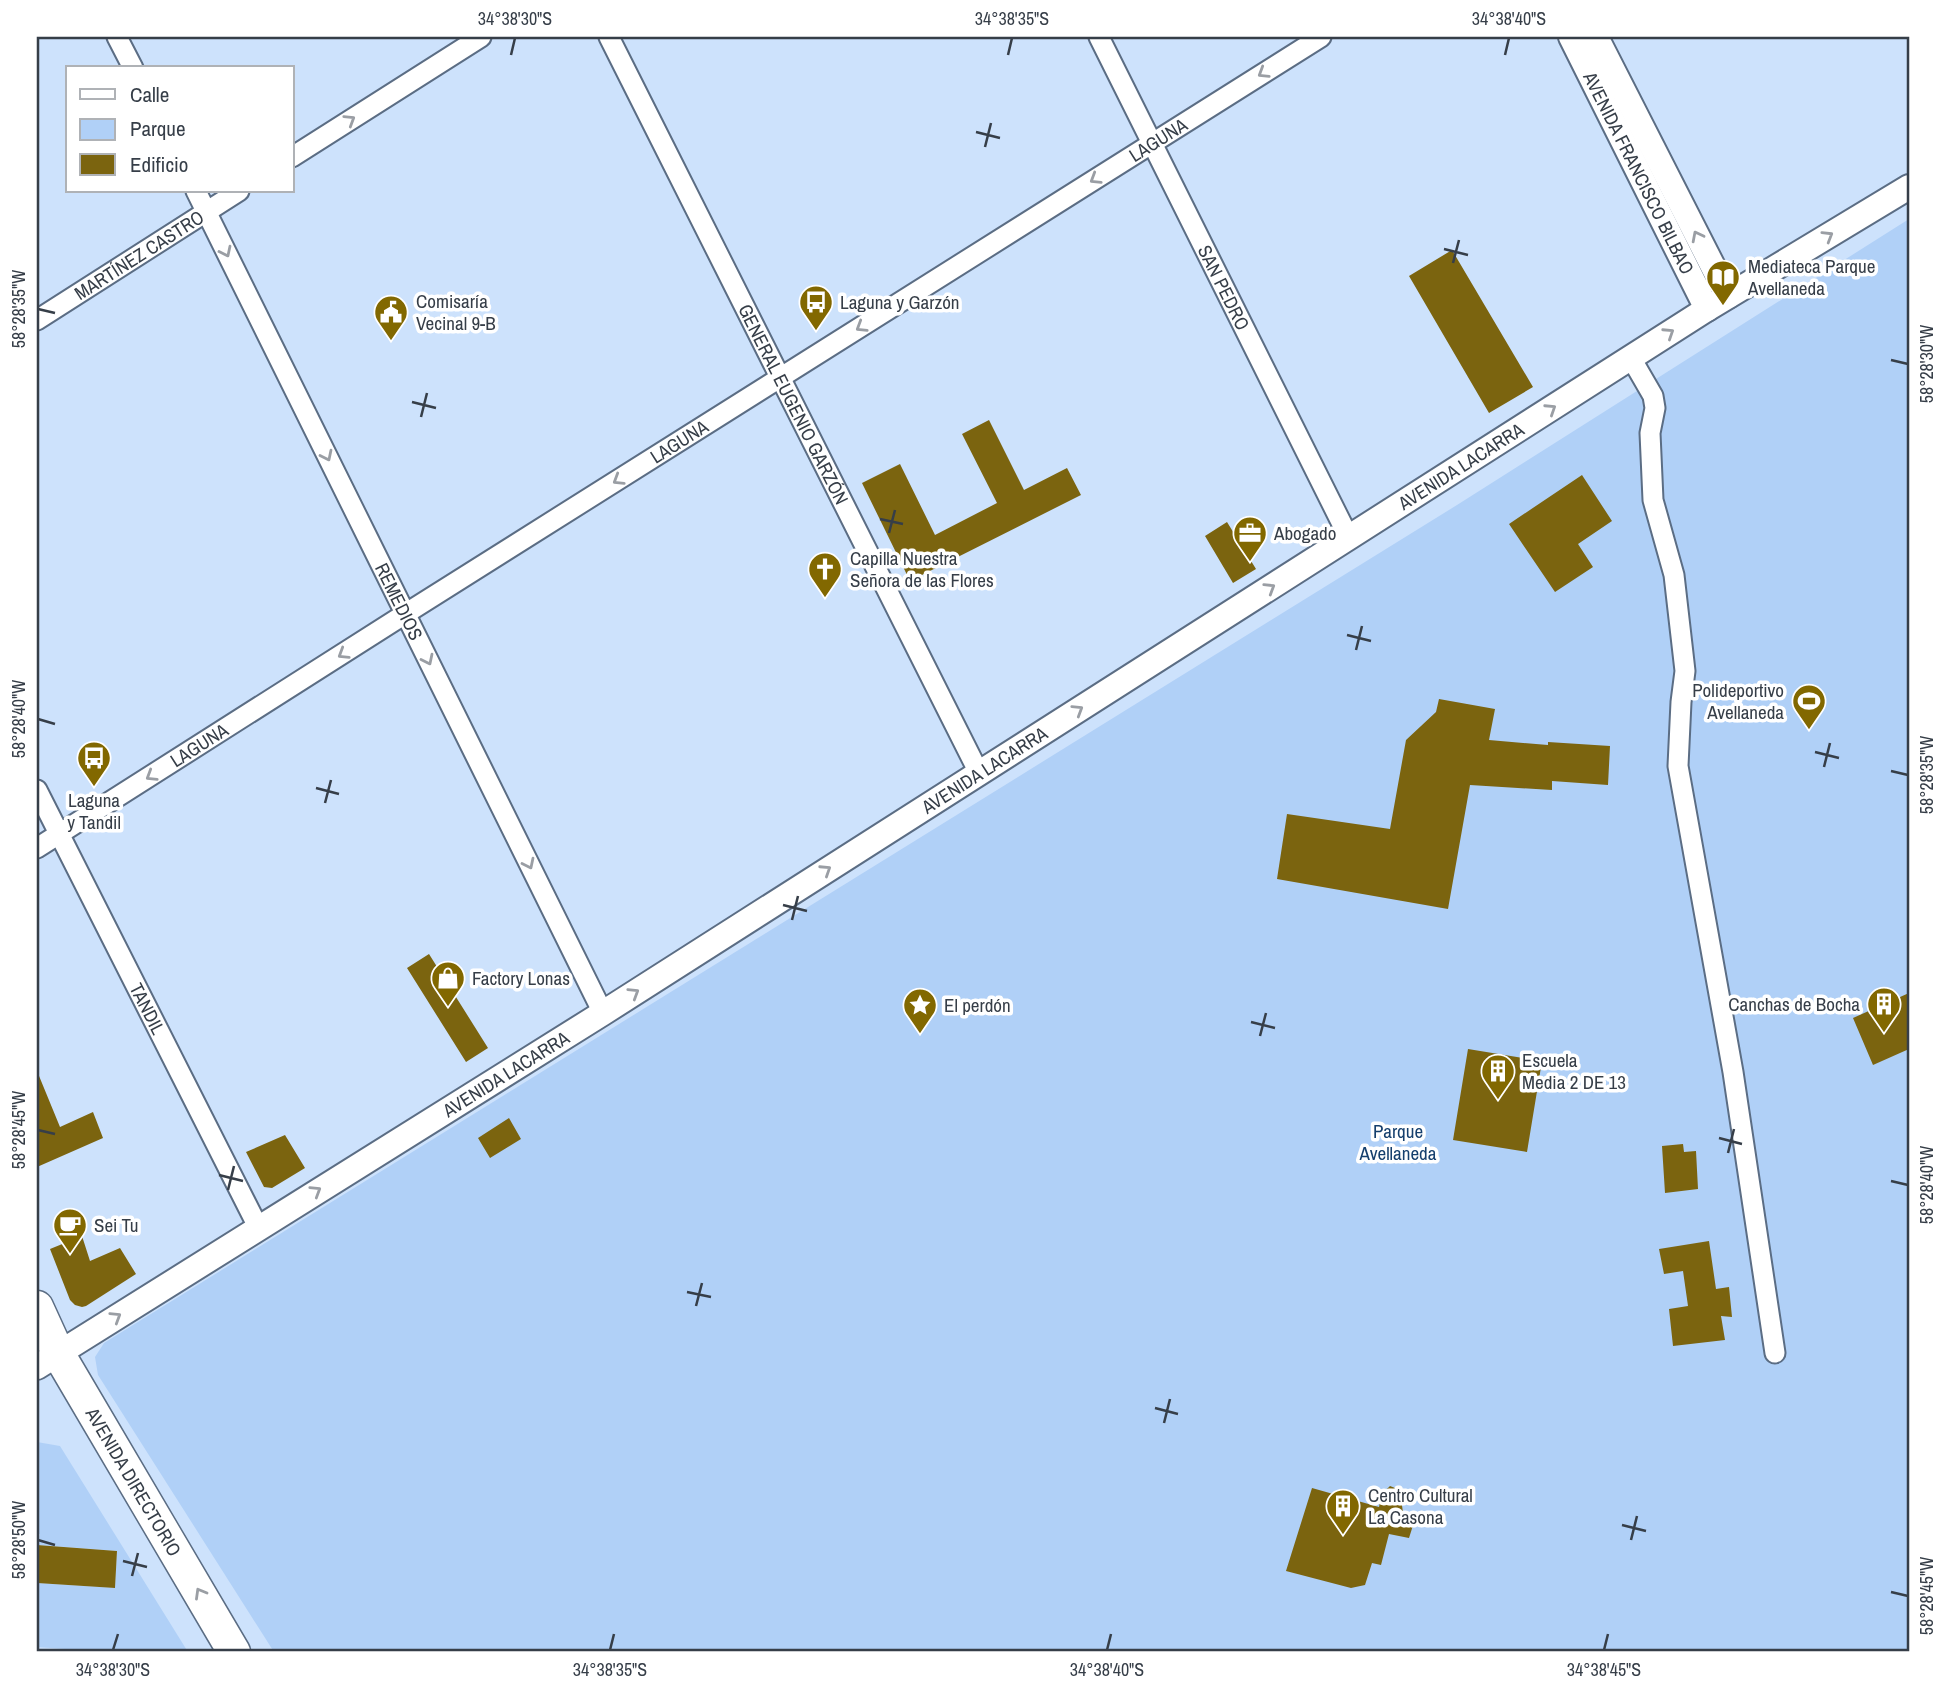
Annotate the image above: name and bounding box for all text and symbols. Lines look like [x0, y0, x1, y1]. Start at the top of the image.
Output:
text: 34°38'30"S [478, 6, 552, 31]
text: 34°38'35"S [975, 6, 1049, 31]
text: 34°38'40"S [1472, 6, 1546, 31]
one-way arrow [1258, 65, 1271, 78]
legend [66, 66, 294, 192]
street label: AVENIDA FRANCISCO BILBAO [1577, 66, 1701, 279]
text: Calle [130, 80, 169, 109]
street label: LAGUNA [1124, 111, 1193, 168]
text: Parque [130, 114, 186, 143]
one-way arrow [342, 116, 355, 129]
text: Edificio [130, 150, 188, 179]
one-way arrow [1090, 171, 1103, 184]
street label: MARTÍNEZ CASTRO [69, 204, 209, 306]
one-way arrow [1691, 230, 1705, 243]
one-way arrow [1820, 231, 1833, 244]
street label: SAN PEDRO [1192, 241, 1256, 334]
one-way arrow [218, 245, 232, 257]
place label: Mediateca Parque Avellaneda [1747, 253, 1875, 301]
library icon: Mediateca Parque Avellaneda [1704, 258, 1742, 307]
text: 58°28'35"W [6, 270, 31, 348]
bus stop icon: Laguna y Garzón [797, 283, 835, 332]
place label: Comisaría Vecinal 9-B [416, 288, 496, 336]
place label: Laguna y Garzón [840, 289, 960, 315]
public building icon: Comisaría Vecinal 9-B [372, 293, 410, 342]
street label: GENERAL EUGENIO GARZÓN [732, 300, 855, 509]
one-way arrow [856, 319, 869, 332]
text: 58°28'30"W [1914, 325, 1939, 403]
one-way arrow [1661, 329, 1674, 342]
one-way arrow [1543, 404, 1556, 417]
street label: LAGUNA [645, 413, 714, 469]
street label: AVENIDA LACARRA [1392, 416, 1529, 516]
one-way arrow [319, 449, 333, 461]
one-way arrow [613, 472, 626, 485]
office icon: Abogado [1231, 514, 1269, 563]
place label: Abogado [1273, 520, 1336, 546]
place label: Capilla Nuestra Señora de las Flores [850, 545, 994, 593]
church icon: Capilla Nuestra Señora de las Flores [806, 550, 844, 599]
street label: REMEDIOS [369, 558, 429, 644]
one-way arrow [1262, 584, 1275, 597]
one-way arrow [337, 645, 350, 658]
one-way arrow [419, 653, 433, 665]
place label: Polideportivo Avellaneda [1692, 677, 1784, 725]
text: 58°28'40"W [6, 680, 31, 758]
sports icon: Polideportivo Avellaneda [1790, 682, 1828, 731]
one-way arrow [1070, 706, 1083, 719]
street label: LAGUNA [165, 716, 234, 773]
street label: AVENIDA LACARRA [916, 720, 1053, 820]
text: 58°28'35"W [1914, 736, 1939, 814]
bus stop icon: Laguna y Tandil [75, 739, 113, 788]
one-way arrow [145, 767, 158, 780]
place label: Laguna y Tandil [67, 787, 121, 835]
one-way arrow [521, 857, 535, 869]
one-way arrow [818, 866, 831, 879]
shop icon: Factory Lonas [429, 959, 467, 1008]
place label: Factory Lonas [472, 965, 570, 991]
street label: TANDIL [124, 979, 172, 1039]
building icon: Canchas de Bocha [1865, 985, 1903, 1034]
place icon: El perdón [901, 986, 939, 1035]
one-way arrow [627, 988, 640, 1001]
place label: Canchas de Bocha [1728, 991, 1860, 1017]
place label: El perdón [944, 992, 1011, 1018]
street label: AVENIDA LACARRA [437, 1024, 574, 1124]
place label: Escuela Media 2 DE 13 [1522, 1047, 1626, 1095]
building icon: Escuela Media 2 DE 13 [1479, 1052, 1517, 1101]
text: 58°28'45"W [6, 1091, 31, 1169]
park label: Parque Avellaneda [1359, 1118, 1437, 1166]
text: 58°28'40"W [1914, 1146, 1939, 1224]
one-way arrow [309, 1186, 322, 1199]
cafe icon: Sei Tu [51, 1206, 89, 1255]
place label: Sei Tu [94, 1212, 138, 1238]
one-way arrow [108, 1312, 121, 1325]
street label: AVENIDA DIRECTORIO [79, 1402, 188, 1561]
place label: Centro Cultural La Casona [1368, 1482, 1473, 1530]
building icon: Centro Cultural La Casona [1324, 1487, 1362, 1536]
text: 58°28'50"W [6, 1501, 31, 1579]
text: 58°28'45"W [1914, 1557, 1939, 1635]
one-way arrow [195, 1588, 208, 1601]
text: 34°38'30"S [76, 1657, 150, 1682]
text: 34°38'35"S [573, 1657, 647, 1682]
text: 34°38'40"S [1070, 1657, 1144, 1682]
text: 34°38'45"S [1567, 1657, 1641, 1682]

